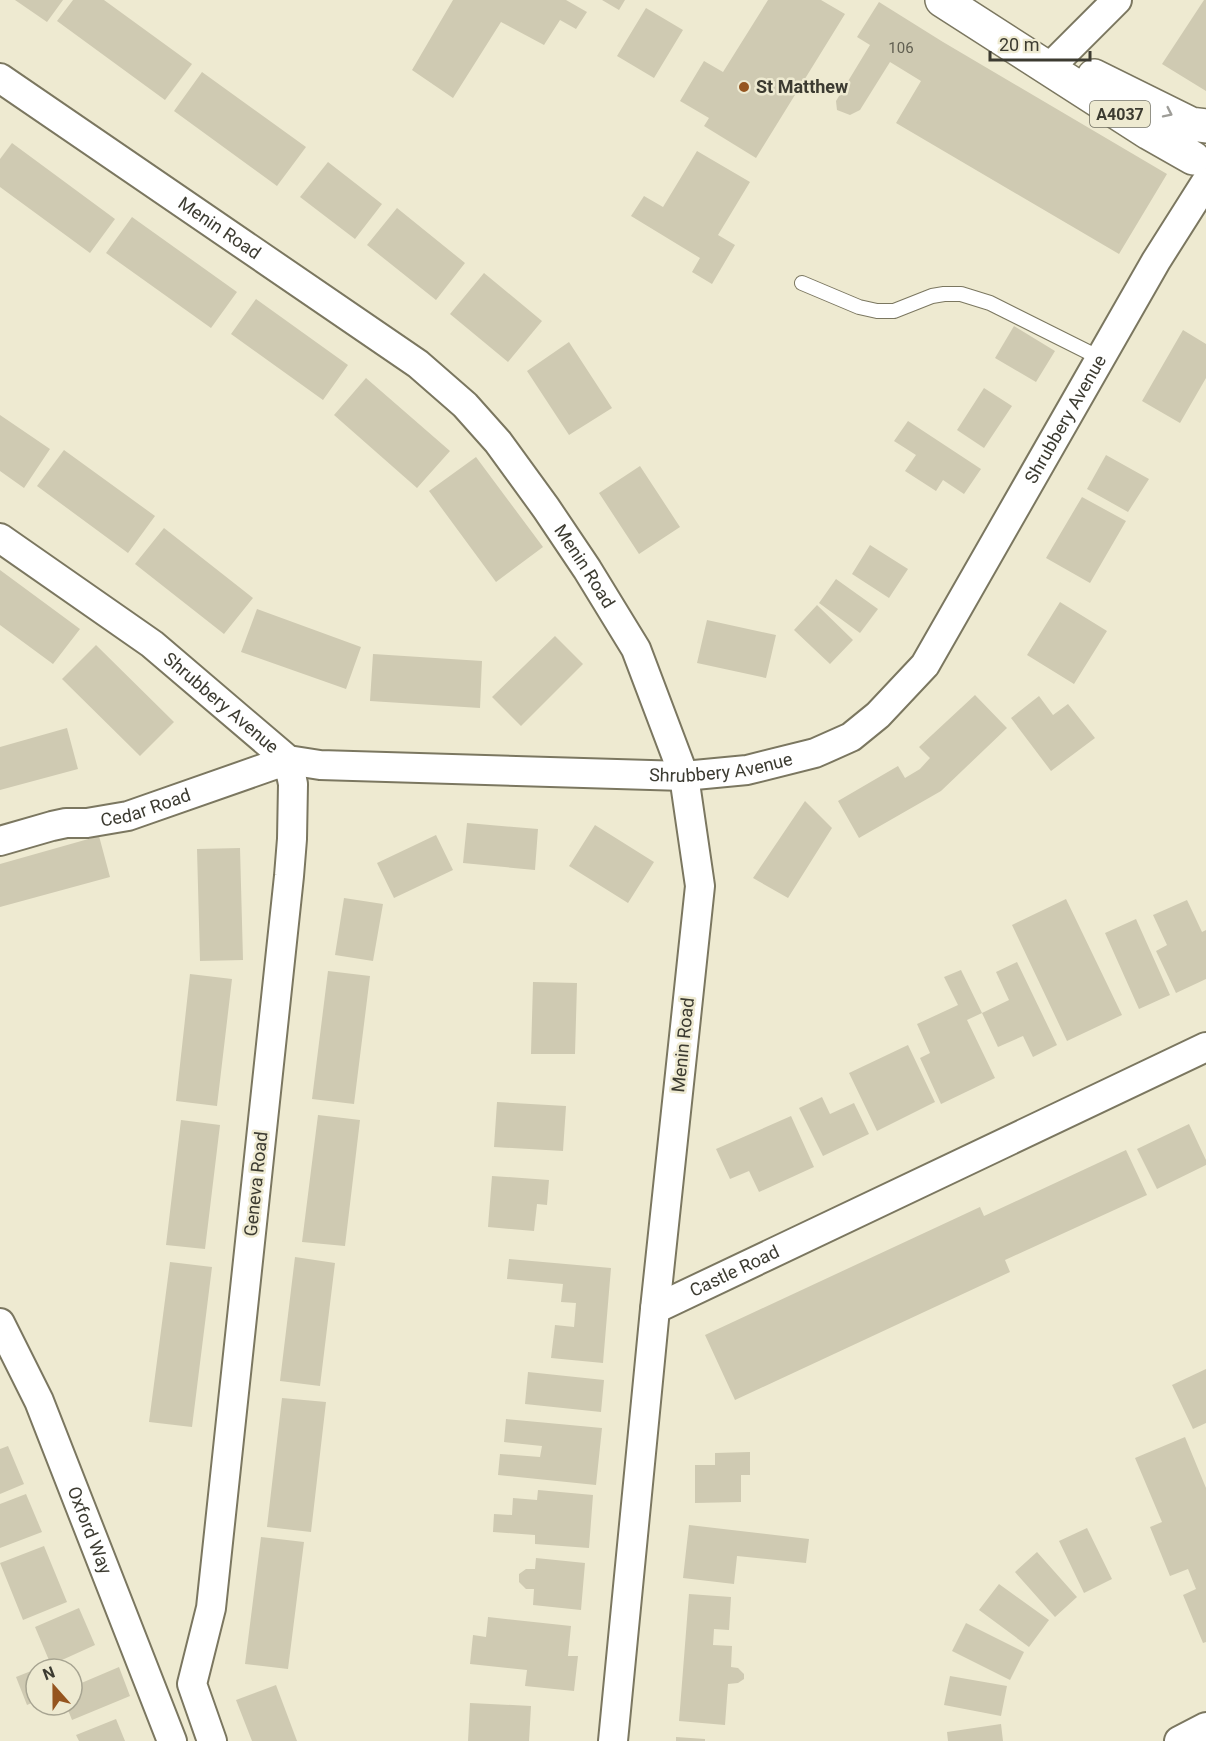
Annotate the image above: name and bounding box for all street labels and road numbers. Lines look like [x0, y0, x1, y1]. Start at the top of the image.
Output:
road number: A4037 [1090, 101, 1150, 127]
street label: Menin Road [175, 192, 265, 263]
street label: Shrubbery Avenue [1020, 351, 1110, 487]
street label: Menin Road [550, 520, 619, 612]
street label: Shrubbery Avenue [160, 648, 283, 757]
street label: Shrubbery Avenue [649, 748, 794, 786]
street label: Cedar Road [99, 784, 193, 831]
street label: Menin Road [667, 996, 698, 1093]
street label: Geneva Road [240, 1130, 271, 1237]
street label: Castle Road [686, 1241, 782, 1301]
street label: Oxford Way [63, 1483, 117, 1577]

